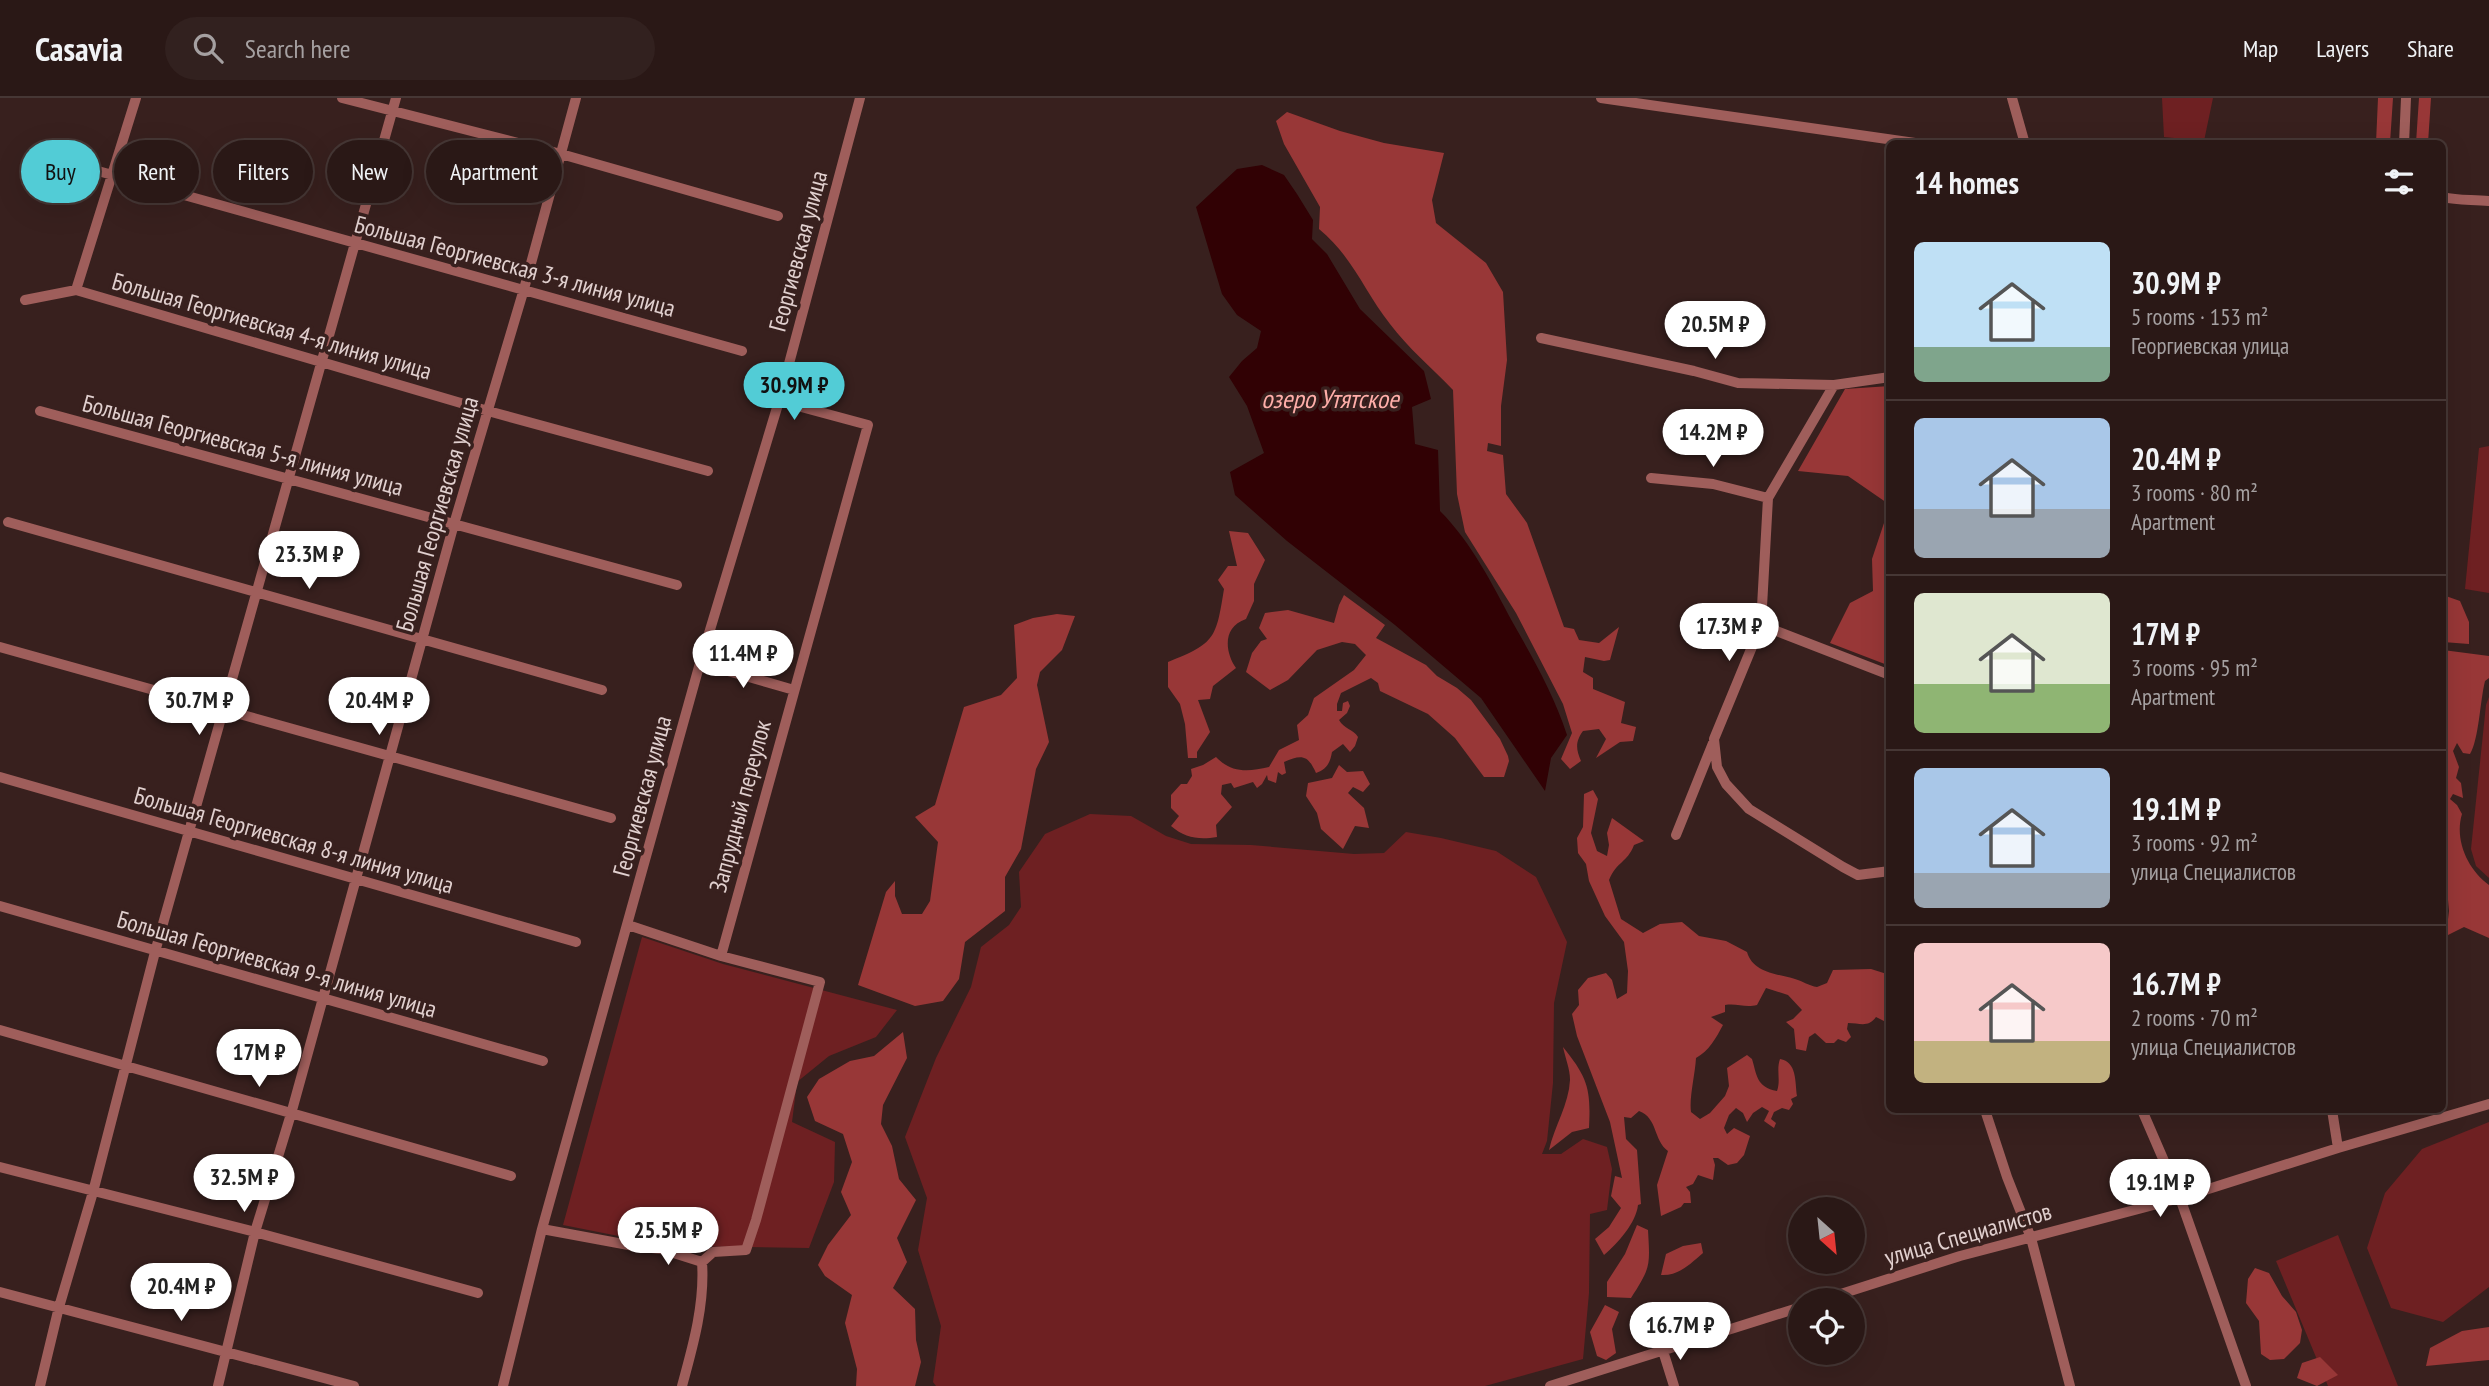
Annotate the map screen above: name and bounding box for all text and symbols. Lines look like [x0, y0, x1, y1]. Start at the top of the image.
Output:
search box [165, 17, 655, 80]
text: Casavia [35, 27, 123, 70]
icon: search [189, 29, 227, 67]
text: Search here [245, 32, 351, 65]
text: Map [2243, 33, 2278, 64]
text: Layers [2316, 33, 2369, 64]
text: Share [2407, 33, 2454, 64]
chip: Buy [21, 140, 100, 203]
chip: Rent [114, 140, 199, 203]
chip: Filters [213, 140, 313, 203]
chip: New [327, 140, 412, 203]
chip: Apartment [426, 140, 562, 203]
text: 14 homes [1914, 163, 2019, 202]
icon: filters [2380, 163, 2418, 201]
street label: Георгиевская улица [762, 167, 834, 335]
street label: Большая Георгиевская 3-я линия улица [351, 208, 679, 324]
text: 30.9M ₽ [2131, 263, 2221, 302]
street label: Большая Георгиевская 4-я линия улица [109, 265, 435, 387]
icon: home [1970, 270, 2054, 354]
pin: 20.5M ₽ [1650, 302, 1780, 361]
text: 5 rooms · 153 m² [2131, 302, 2268, 331]
text: 20.5M ₽ [1681, 309, 1749, 338]
text: Георгиевская улица [2131, 331, 2289, 360]
pin: 30.9M ₽ [729, 362, 859, 422]
text: 30.9M ₽ [760, 370, 828, 399]
water label: озеро Утятское [1261, 382, 1401, 415]
street label: Большая Георгиевская 5-я линия улица [79, 387, 407, 503]
street label: Большая Георгиевская улица [389, 393, 485, 635]
pin: 14.2M ₽ [1648, 410, 1778, 469]
text: 14.2M ₽ [1679, 417, 1747, 446]
text: 20.4M ₽ [2131, 439, 2221, 478]
icon: home [1970, 446, 2054, 530]
text: 3 rooms · 80 m² [2131, 478, 2258, 507]
text: Apartment [2131, 507, 2215, 536]
pin: 23.3M ₽ [244, 532, 374, 591]
text: 23.3M ₽ [275, 539, 343, 568]
pin: 17.3M ₽ [1664, 603, 1794, 663]
text: 17.3M ₽ [1696, 611, 1762, 640]
text: 17M ₽ [2131, 614, 2200, 653]
icon: home [1970, 621, 2054, 705]
pin: 11.4M ₽ [678, 630, 808, 690]
text: 11.4M ₽ [709, 638, 777, 667]
text: 3 rooms · 95 m² [2131, 653, 2258, 682]
pin: 30.7M ₽ [134, 678, 264, 737]
pin: 20.4M ₽ [314, 678, 444, 737]
text: Apartment [2131, 682, 2215, 711]
text: 30.7M ₽ [165, 685, 233, 714]
text: 20.4M ₽ [345, 685, 413, 714]
street label: Георгиевская улица [606, 712, 678, 880]
street label: Запрудный переулок [702, 716, 778, 896]
street label: Большая Георгиевская 8-я линия улица [131, 779, 457, 901]
text: 19.1M ₽ [2131, 789, 2221, 828]
icon: home [1970, 796, 2054, 880]
text: 3 rooms · 92 m² [2131, 828, 2258, 857]
text: улица Специалистов [2131, 857, 2296, 886]
street label: Большая Георгиевская 9-я линия улица [114, 903, 440, 1025]
text: 16.7M ₽ [2131, 964, 2221, 1003]
icon: home [1970, 971, 2054, 1055]
text: 2 rooms · 70 m² [2131, 1003, 2258, 1032]
pin: 17M ₽ [210, 1030, 308, 1089]
text: улица Специалистов [2131, 1032, 2296, 1061]
text: 17M ₽ [233, 1037, 285, 1066]
pin: 32.5M ₽ [179, 1154, 309, 1214]
pin: 19.1M ₽ [2095, 1160, 2225, 1219]
text: 32.5M ₽ [210, 1162, 278, 1191]
text: 19.1M ₽ [2126, 1167, 2194, 1196]
street label: улица Специалистов [1881, 1195, 2055, 1273]
north arrow [1788, 1197, 1866, 1274]
map controls [1788, 1197, 1865, 1365]
pin: 25.5M ₽ [603, 1208, 733, 1267]
text: 25.5M ₽ [634, 1215, 702, 1244]
pin: 20.4M ₽ [116, 1264, 246, 1323]
text: 20.4M ₽ [147, 1271, 215, 1300]
button: locate [1788, 1288, 1865, 1365]
pin: 16.7M ₽ [1615, 1302, 1745, 1362]
text: 16.7M ₽ [1646, 1310, 1714, 1339]

